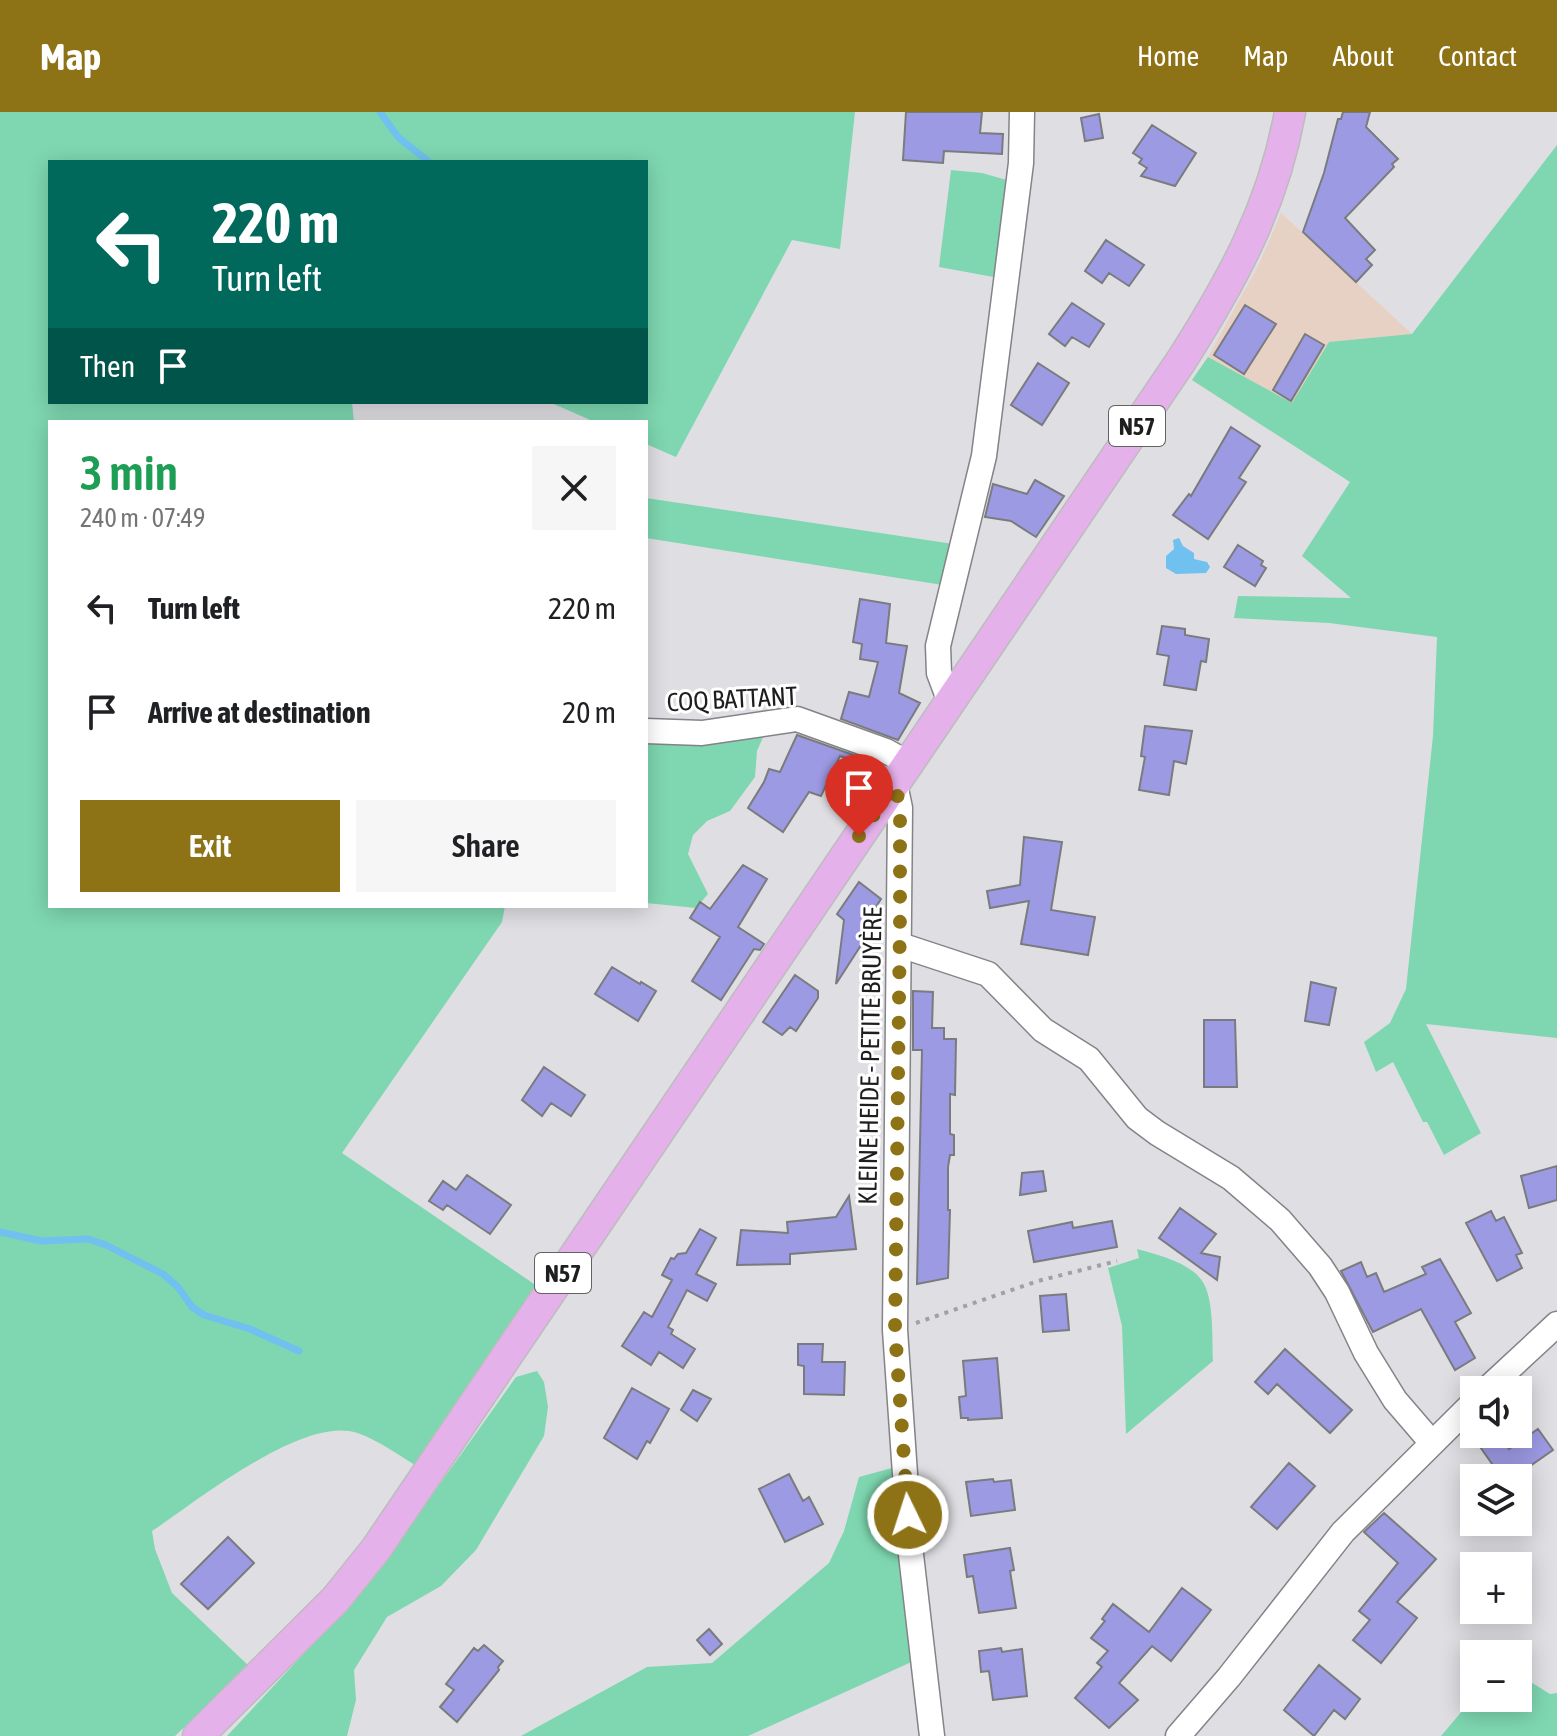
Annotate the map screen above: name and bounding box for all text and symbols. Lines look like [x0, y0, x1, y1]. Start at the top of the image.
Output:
text: Map [40, 35, 101, 78]
text: Home [1137, 40, 1199, 72]
text: Map [1243, 40, 1288, 72]
text: About [1332, 40, 1394, 72]
text: Contact [1438, 40, 1517, 72]
text: 220 m [212, 191, 339, 255]
icon: left [80, 192, 184, 296]
text: Turn left [212, 257, 322, 299]
icon: arrive [151, 344, 195, 388]
text: Then [80, 349, 135, 383]
road number: N57 [1109, 406, 1165, 446]
text: 3 min [80, 445, 178, 500]
button: close [532, 446, 616, 530]
text: 240 m · 07:49 [80, 503, 205, 533]
icon: left [80, 586, 124, 630]
text: Turn left [148, 591, 240, 625]
text: 220 m [548, 591, 616, 625]
street label: COQ BATTANT [666, 681, 798, 717]
icon: arrive [80, 690, 124, 734]
text: Arrive at destination [148, 695, 370, 729]
text: 20 m [562, 695, 616, 729]
pin [825, 754, 893, 836]
icon: arrive [837, 766, 881, 810]
button: Exit [80, 800, 340, 892]
button: Share [356, 800, 616, 892]
street label: KLEINE HEIDE - PETITE BRUYÈRE [852, 907, 888, 1205]
road number: N57 [535, 1253, 591, 1293]
map controls [1460, 1376, 1532, 1712]
button: sound [1460, 1376, 1532, 1448]
button: layers [1460, 1464, 1532, 1536]
position arrow [866, 1473, 950, 1557]
button: + [1460, 1552, 1532, 1624]
button: − [1460, 1640, 1532, 1712]

